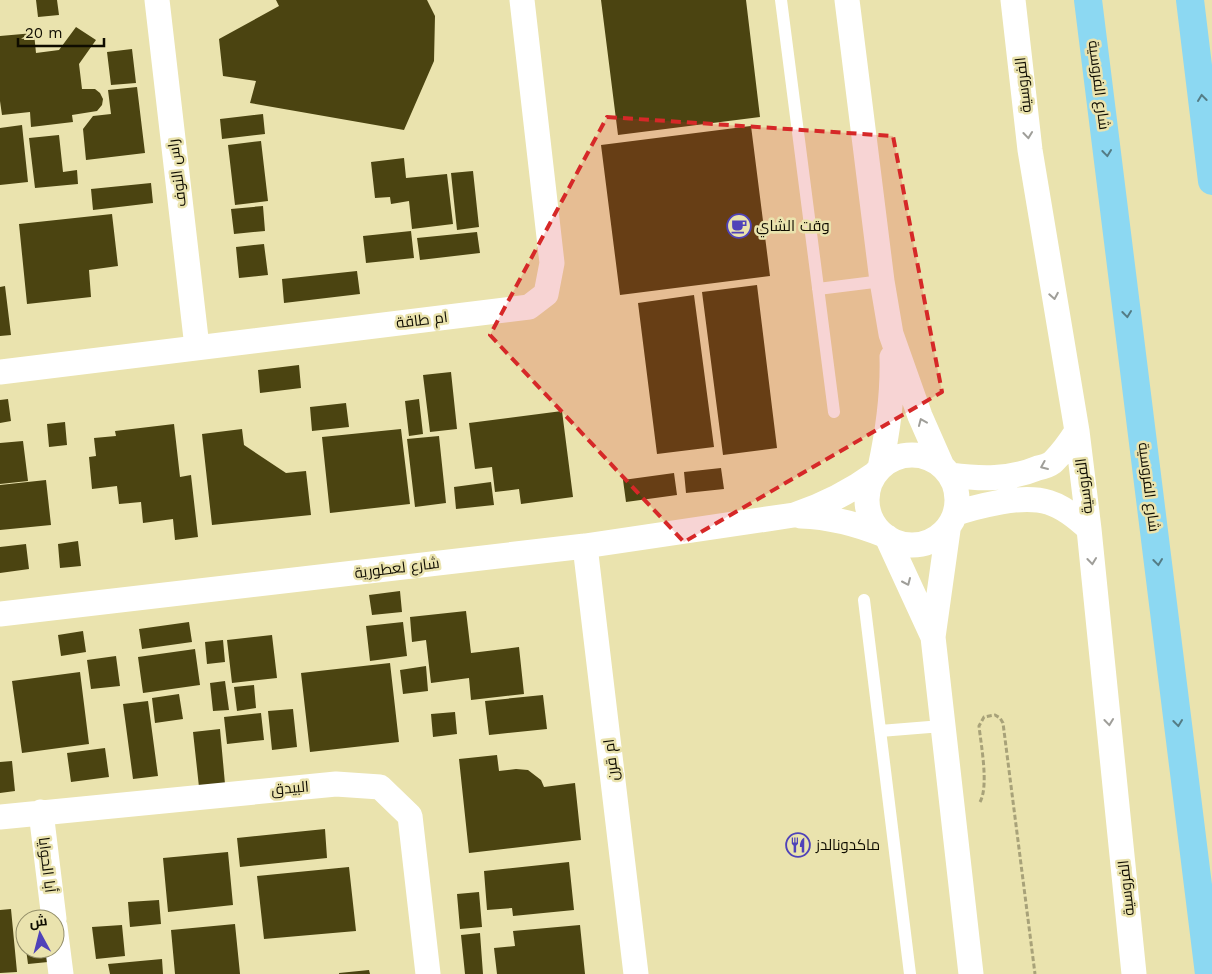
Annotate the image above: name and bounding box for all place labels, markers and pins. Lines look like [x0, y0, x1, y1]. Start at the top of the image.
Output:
cafe icon: وقت الشاي [726, 213, 752, 239]
place label: وقت الشاي [756, 217, 830, 238]
restaurant icon: ماكدونالدز [785, 832, 811, 858]
place label: ماكدونالدز [815, 836, 880, 854]

